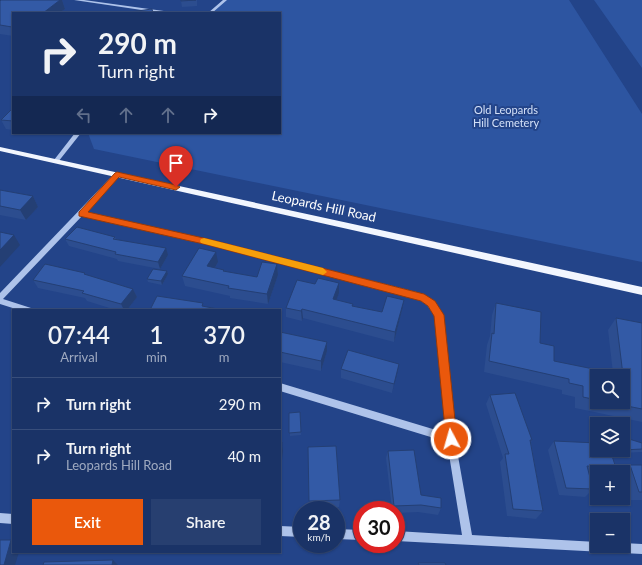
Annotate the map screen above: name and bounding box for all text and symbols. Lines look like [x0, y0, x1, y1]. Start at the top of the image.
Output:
text: 290 m [98, 26, 177, 60]
icon: right [32, 28, 84, 80]
text: Turn right [98, 60, 175, 82]
park label: Old Leopards Hill Cemetery [473, 103, 539, 129]
icon: left [73, 104, 95, 126]
icon: ahead [115, 104, 137, 126]
icon: ahead [157, 104, 179, 126]
icon: right [199, 104, 221, 126]
pin [159, 146, 193, 187]
icon: arrive [165, 152, 187, 174]
street label: Leopards Hill Road [270, 187, 378, 225]
text: 07:44 [48, 320, 110, 349]
text: 1 [150, 320, 163, 349]
text: 370 [203, 320, 245, 349]
text: Arrival [60, 349, 98, 365]
text: min [146, 349, 167, 365]
text: m [219, 349, 229, 365]
map controls [590, 369, 630, 553]
button: search [590, 369, 630, 409]
icon: right [32, 393, 54, 415]
text: Turn right [66, 395, 131, 413]
text: 290 m [219, 395, 261, 413]
button: layers [590, 417, 630, 457]
position arrow [430, 418, 472, 460]
text: Turn right [66, 439, 131, 457]
icon: right [32, 445, 54, 467]
text: 40 m [227, 447, 261, 465]
text: Leopards Hill Road [66, 457, 172, 473]
button: + [590, 465, 630, 505]
button: Exit [32, 499, 143, 545]
button: Share [151, 499, 261, 545]
speed limit sign: 30 [353, 501, 405, 553]
text: 28 [307, 510, 331, 534]
button: − [590, 513, 630, 553]
text: km/h [307, 531, 331, 543]

